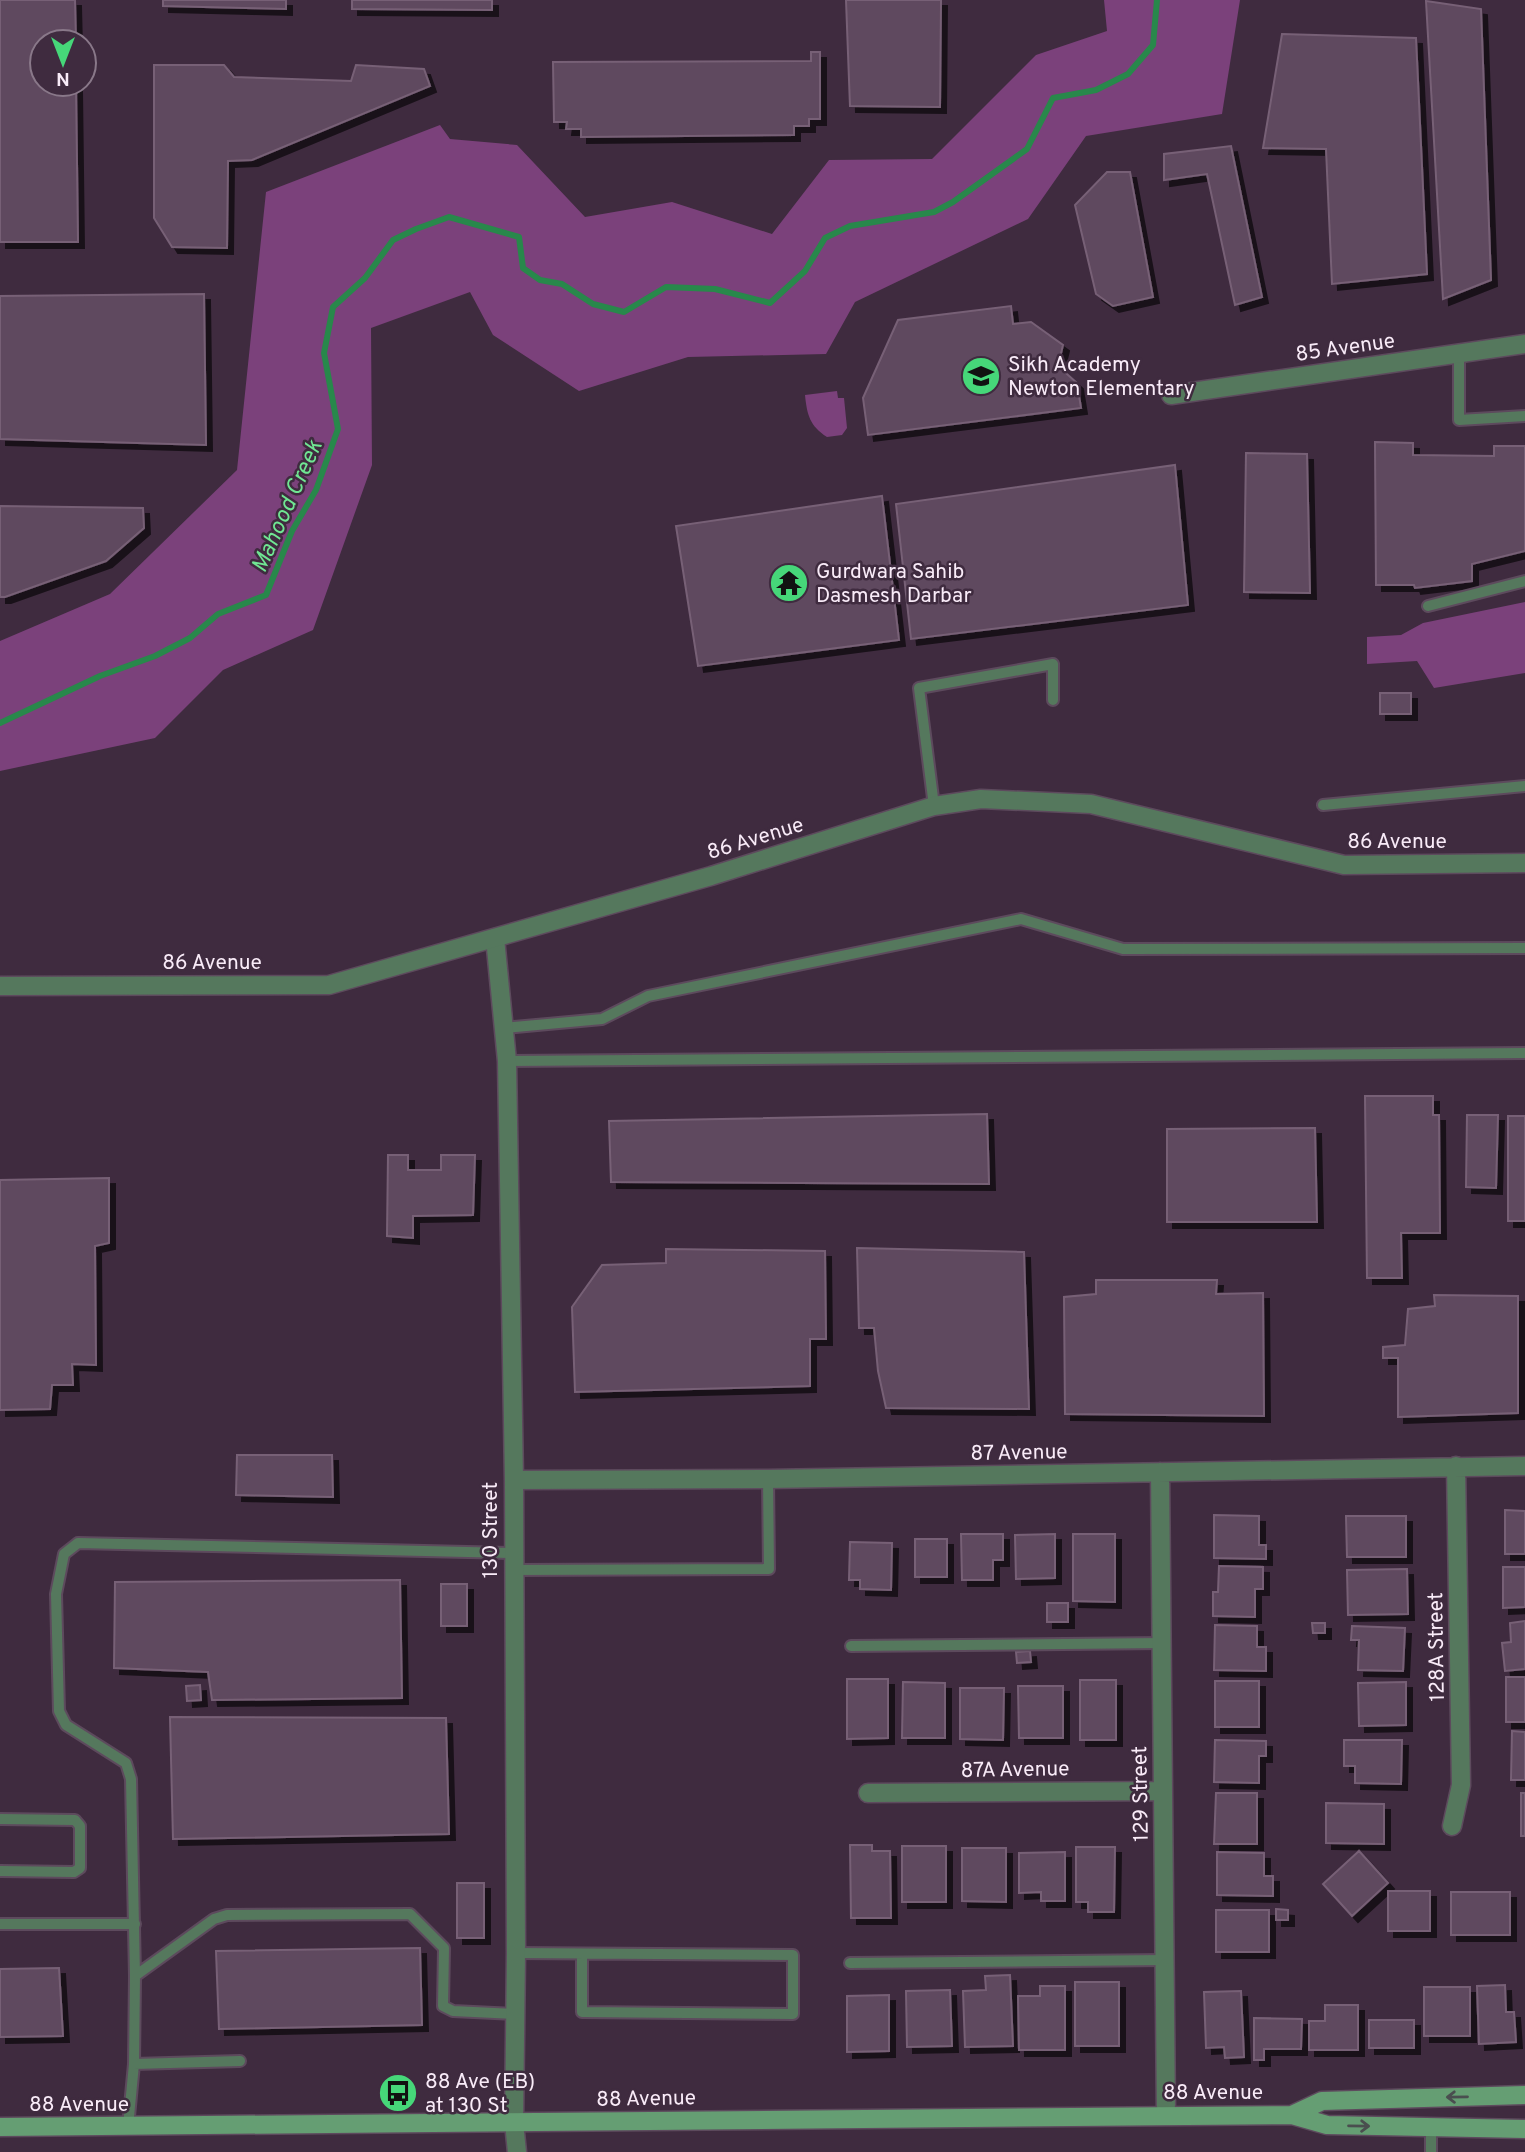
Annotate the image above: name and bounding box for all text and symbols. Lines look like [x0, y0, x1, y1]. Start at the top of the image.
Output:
north arrow [28, 28, 98, 98]
text: N [56, 66, 70, 90]
street label: 85 Avenue [1294, 328, 1397, 369]
place label: Sikh Academy Newton Elementary [1008, 352, 1195, 403]
school or university icon: Sikh Academy Newton Elementary [960, 355, 1002, 397]
water label: Mahood Creek [246, 436, 331, 578]
place label: Gurdwara Sahib Dasmesh Darbar [816, 559, 972, 610]
temple icon: Gurdwara Sahib Dasmesh Darbar [768, 562, 810, 604]
street label: 86 Avenue [704, 812, 807, 867]
street label: 86 Avenue [1347, 829, 1447, 856]
street label: 86 Avenue [162, 950, 262, 977]
street label: 87 Avenue [970, 1439, 1068, 1468]
street label: 130 Street [478, 1482, 505, 1578]
street label: 128A Street [1423, 1592, 1452, 1702]
street label: 129 Street [1127, 1746, 1156, 1842]
street label: 87A Avenue [960, 1756, 1070, 1785]
place label: 88 Ave (EB) at 130 St [425, 2069, 535, 2120]
bus stop icon: 88 Ave (EB) at 130 St [377, 2072, 419, 2114]
street label: 88 Avenue [1163, 2080, 1263, 2107]
street label: 88 Avenue [596, 2085, 696, 2114]
one-way arrow [1446, 2090, 1469, 2104]
street label: 88 Avenue [29, 2092, 129, 2119]
one-way arrow [1347, 2119, 1370, 2133]

